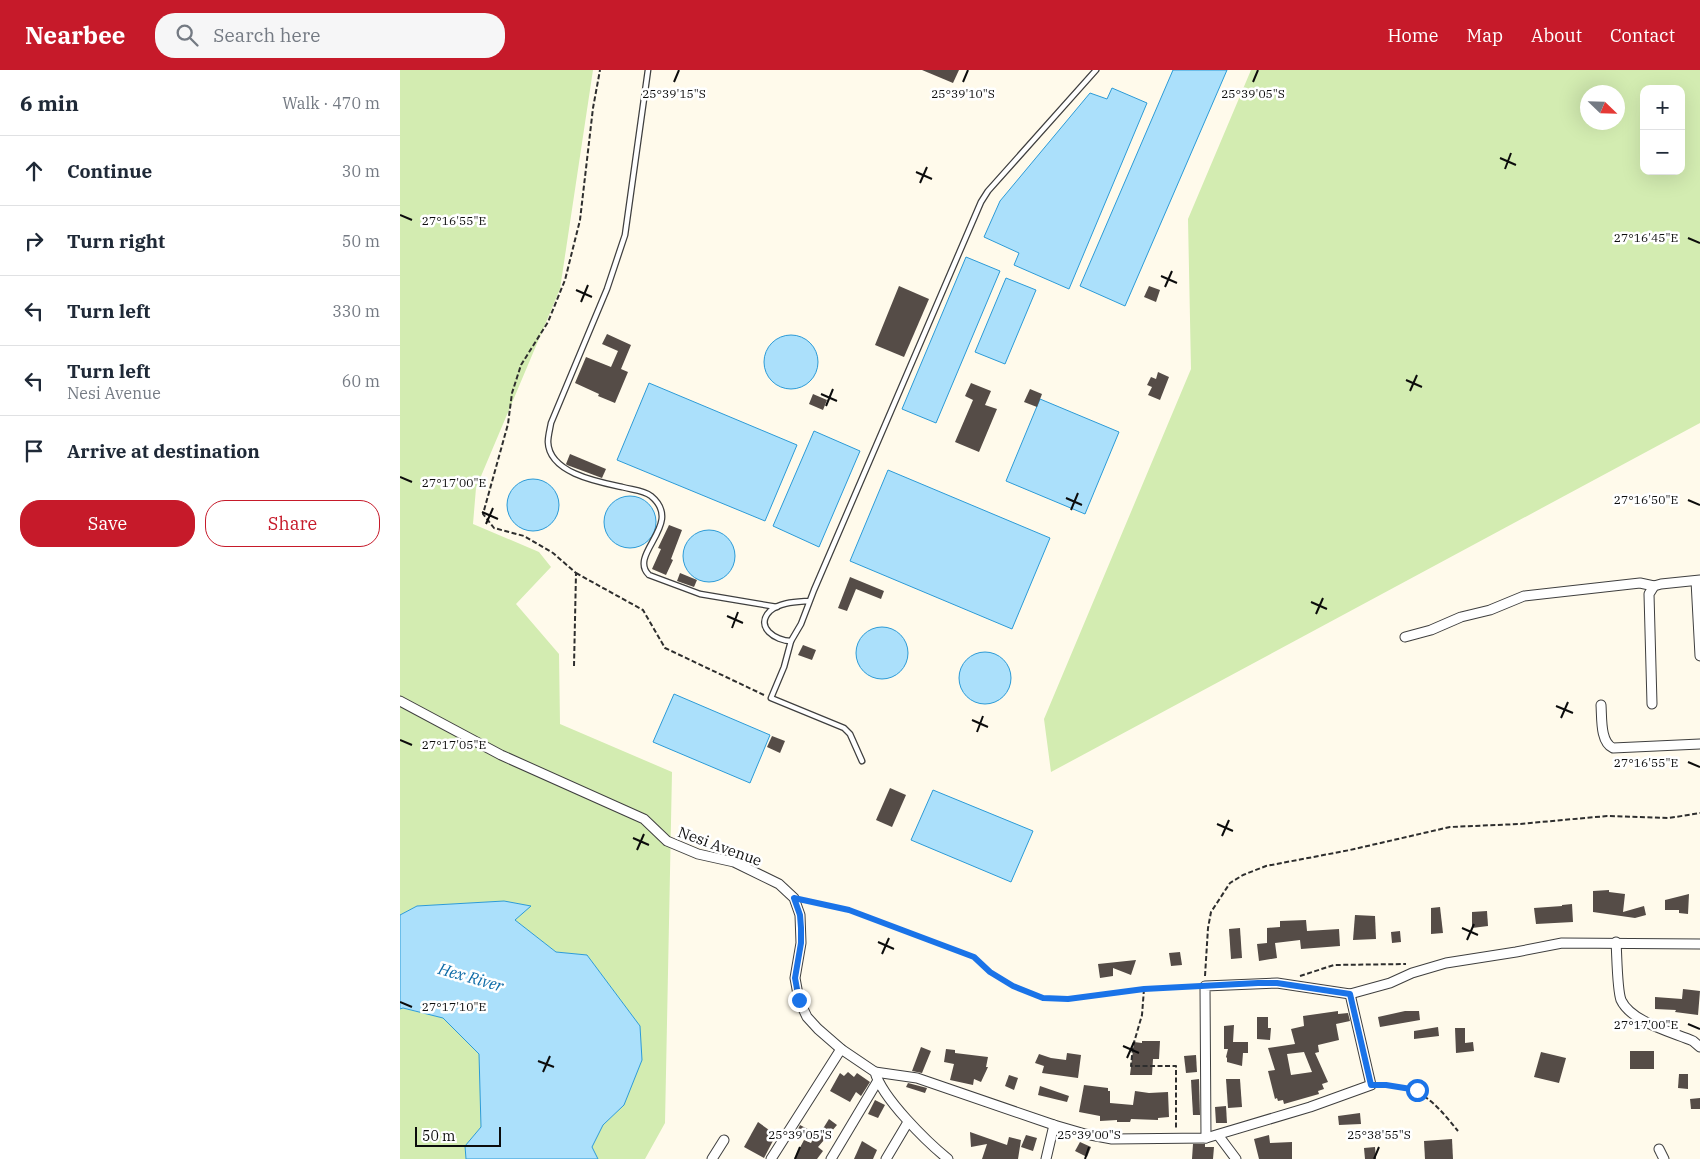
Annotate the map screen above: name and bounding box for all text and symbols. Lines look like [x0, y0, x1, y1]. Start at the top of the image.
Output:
search box [155, 13, 505, 58]
text: Nearbee [25, 19, 125, 51]
icon: search [173, 21, 201, 49]
text: Search here [213, 23, 320, 47]
text: Home [1387, 24, 1439, 47]
text: Map [1467, 24, 1503, 47]
text: About [1531, 24, 1582, 47]
text: Contact [1610, 24, 1675, 47]
north arrow [1580, 85, 1625, 130]
map controls [1640, 85, 1685, 175]
button: + [1640, 85, 1685, 130]
text: 25°39'15"S [642, 86, 706, 101]
text: 25°39'10"S [931, 86, 995, 101]
text: 25°39'05"S [1221, 86, 1285, 101]
text: 6 min [20, 89, 79, 117]
text: Walk · 470 m [282, 93, 380, 113]
button: − [1640, 130, 1685, 175]
icon: ahead [20, 157, 48, 185]
text: Continue [67, 159, 152, 183]
text: 30 m [342, 161, 380, 181]
text: 27°16'55"E [422, 213, 486, 228]
icon: right [20, 227, 48, 255]
text: Turn right [67, 229, 165, 253]
text: 27°16'45"E [1614, 230, 1678, 245]
text: 50 m [342, 231, 380, 251]
icon: left [20, 297, 48, 325]
text: Turn left [67, 299, 150, 323]
text: 330 m [332, 301, 380, 321]
text: Turn left [67, 359, 150, 383]
icon: left [20, 367, 48, 395]
text: 60 m [342, 371, 380, 391]
text: Nesi Avenue [67, 383, 161, 403]
icon: arrive [20, 437, 48, 465]
text: Arrive at destination [67, 439, 260, 463]
text: 27°17'00"E [422, 475, 486, 490]
text: 27°16'50"E [1614, 492, 1678, 507]
button: Save [20, 500, 195, 547]
button: Share [205, 500, 380, 547]
text: 27°17'05"E [422, 737, 486, 752]
text: 27°16'55"E [1614, 755, 1678, 770]
street label: Nesi Avenue [675, 822, 765, 870]
water label: Hex River [435, 958, 507, 996]
route end [788, 989, 811, 1012]
text: 27°17'10"E [422, 999, 486, 1014]
text: 27°17'00"E [1614, 1017, 1678, 1032]
route start [1406, 1079, 1429, 1102]
scale bar [415, 1124, 501, 1147]
text: 50 m [422, 1127, 455, 1145]
text: 25°39'05"S [768, 1127, 832, 1142]
text: 25°39'00"S [1057, 1127, 1121, 1142]
text: 25°38'55"S [1347, 1127, 1411, 1142]

